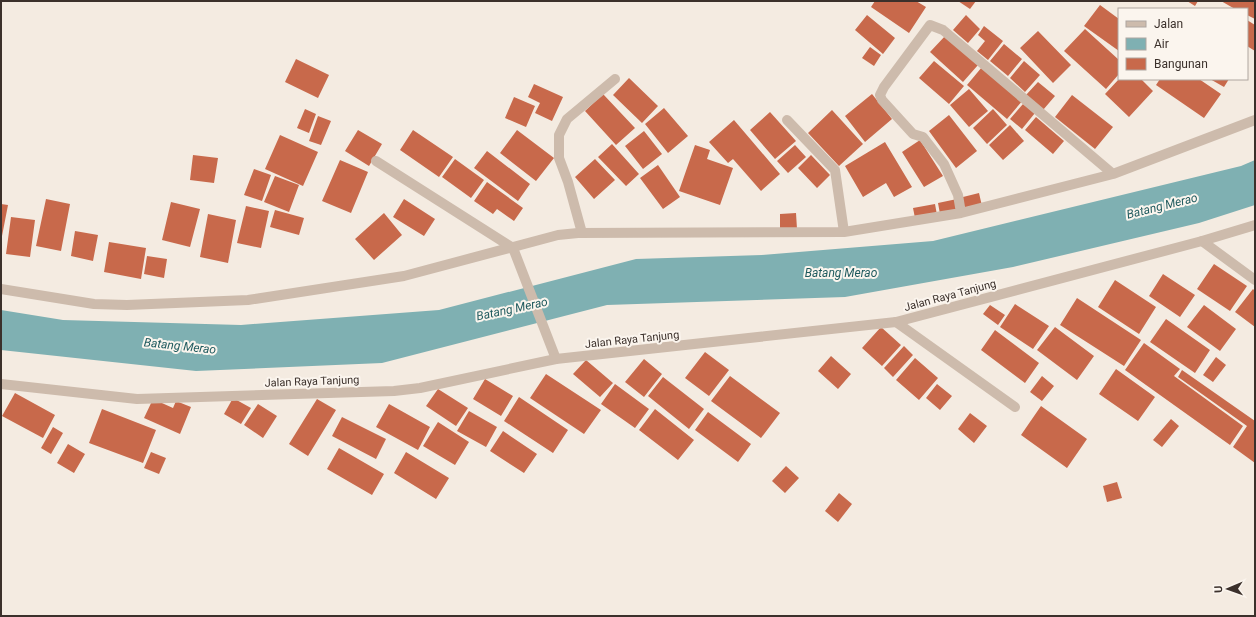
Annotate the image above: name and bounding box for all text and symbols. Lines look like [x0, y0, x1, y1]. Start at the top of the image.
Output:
legend [1118, 8, 1248, 80]
text: Jalan [1154, 17, 1183, 31]
text: Air [1154, 37, 1169, 51]
text: Bangunan [1154, 57, 1208, 71]
water label: Batang Merao [1125, 190, 1199, 222]
water label: Batang Merao [805, 266, 878, 280]
street label: Jalan Raya Tanjung [903, 277, 998, 314]
water label: Batang Merao [475, 295, 549, 323]
street label: Jalan Raya Tanjung [584, 328, 680, 351]
water label: Batang Merao [143, 335, 217, 357]
street label: Jalan Raya Tanjung [264, 373, 360, 390]
north arrow [1208, 569, 1248, 609]
text: U [1212, 585, 1225, 593]

